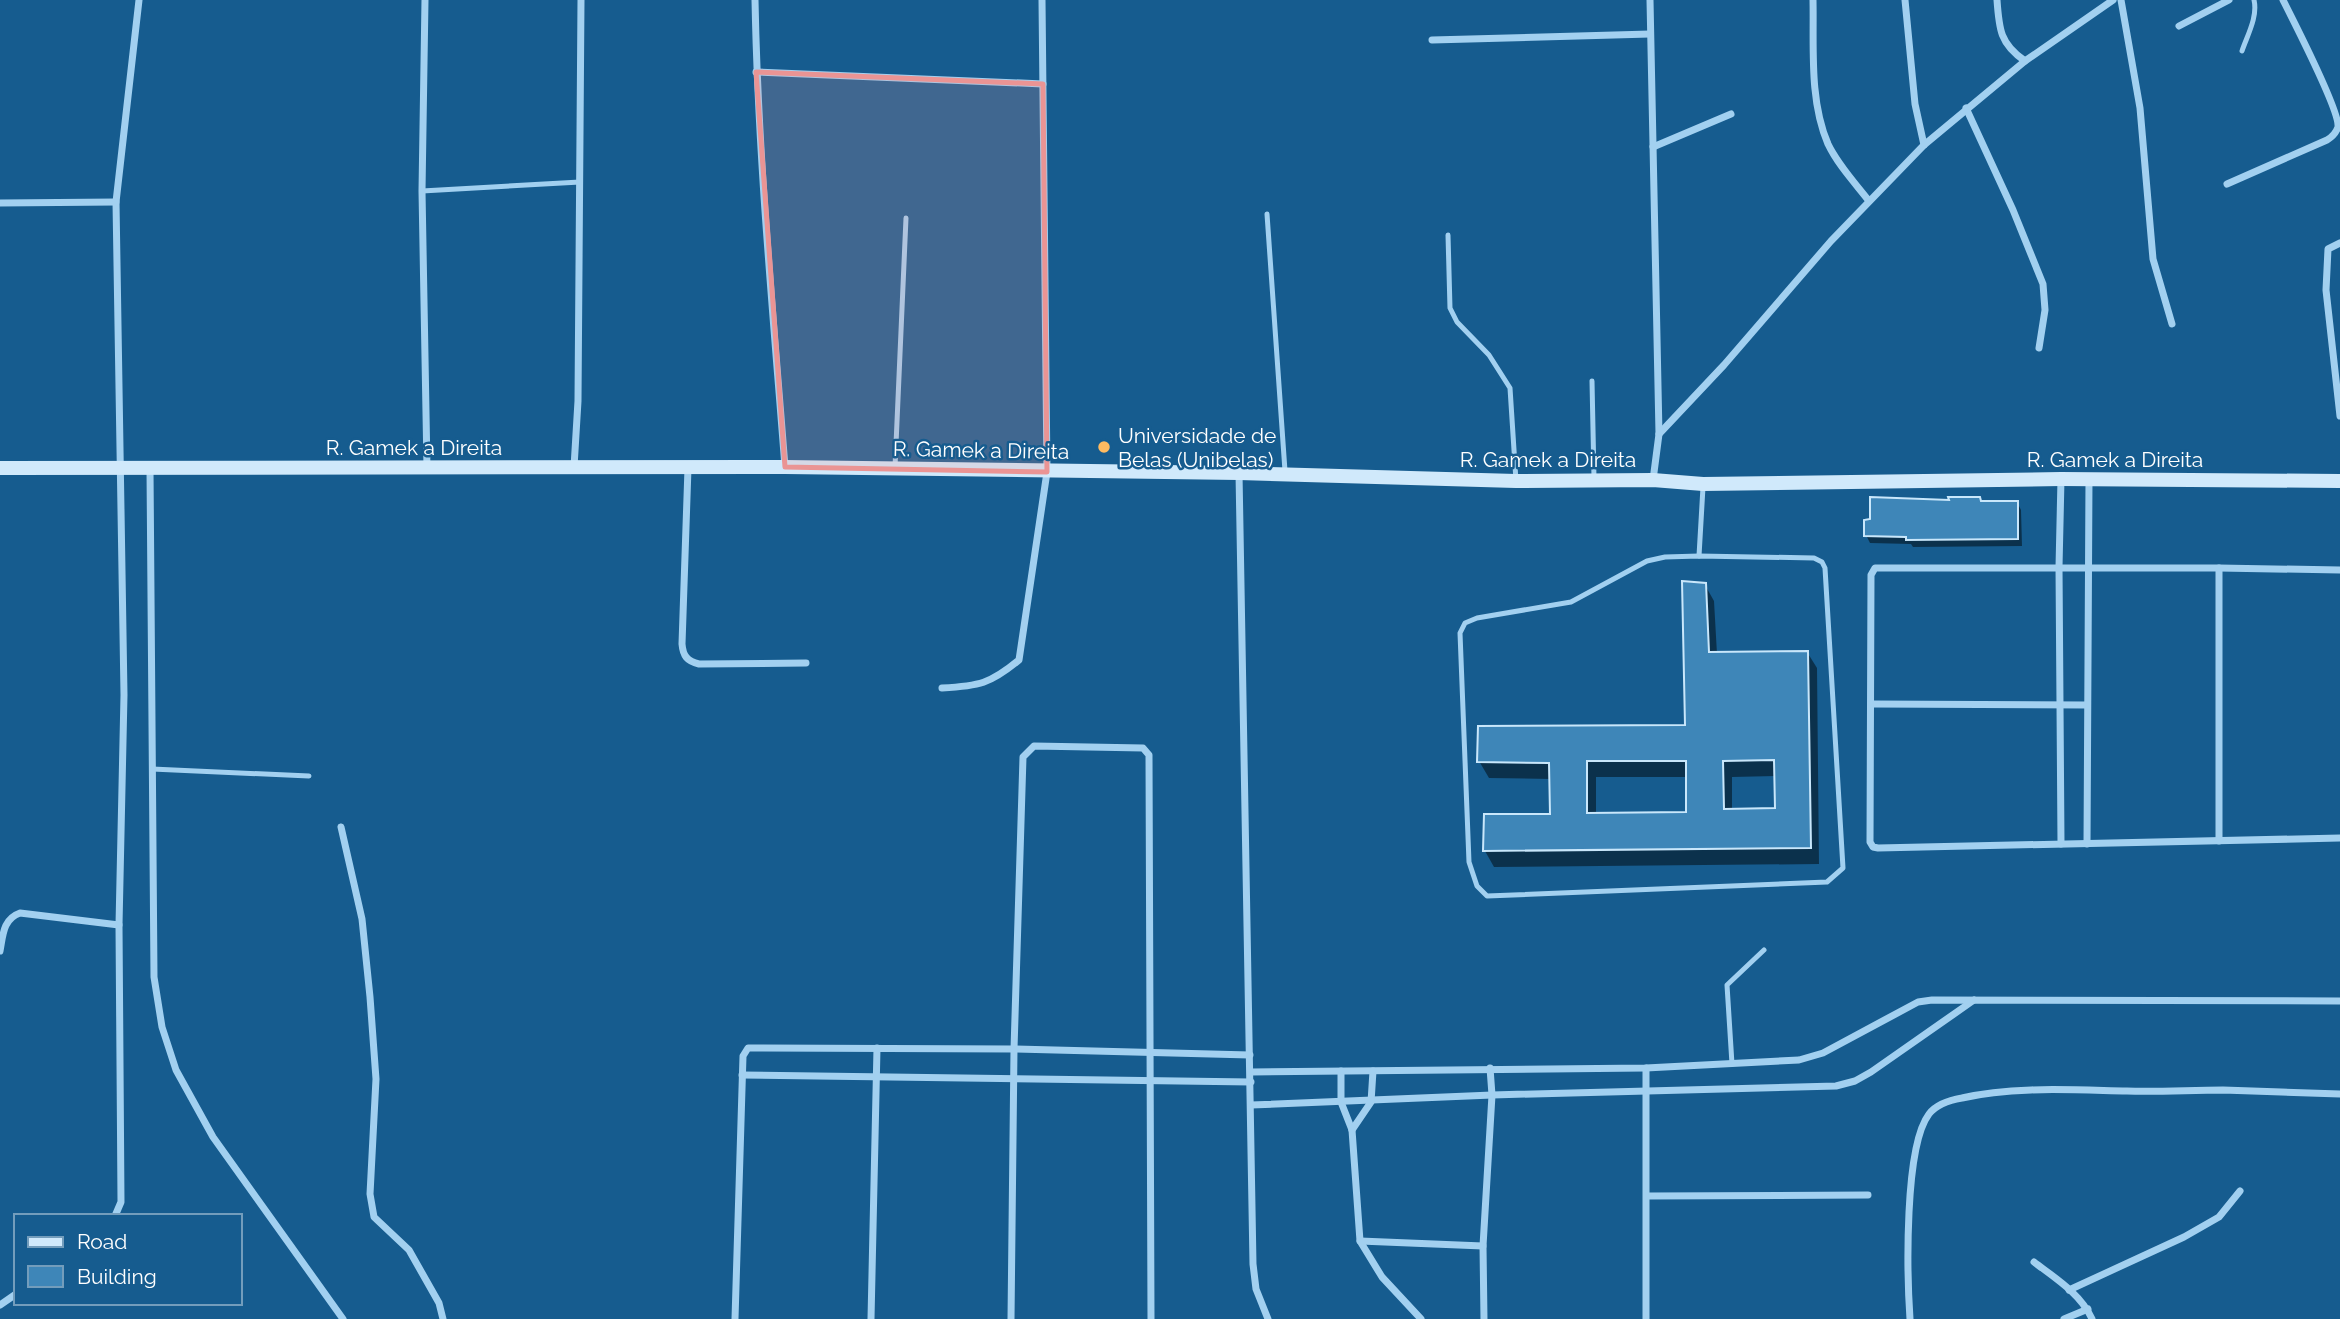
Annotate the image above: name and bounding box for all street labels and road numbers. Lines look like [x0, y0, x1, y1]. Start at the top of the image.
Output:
street label: R. Gamek a Direita [326, 435, 502, 460]
street label: R. Gamek a Direita [893, 436, 1069, 464]
street label: R. Gamek a Direita [1460, 447, 1636, 472]
street label: R. Gamek a Direita [2027, 447, 2203, 472]

